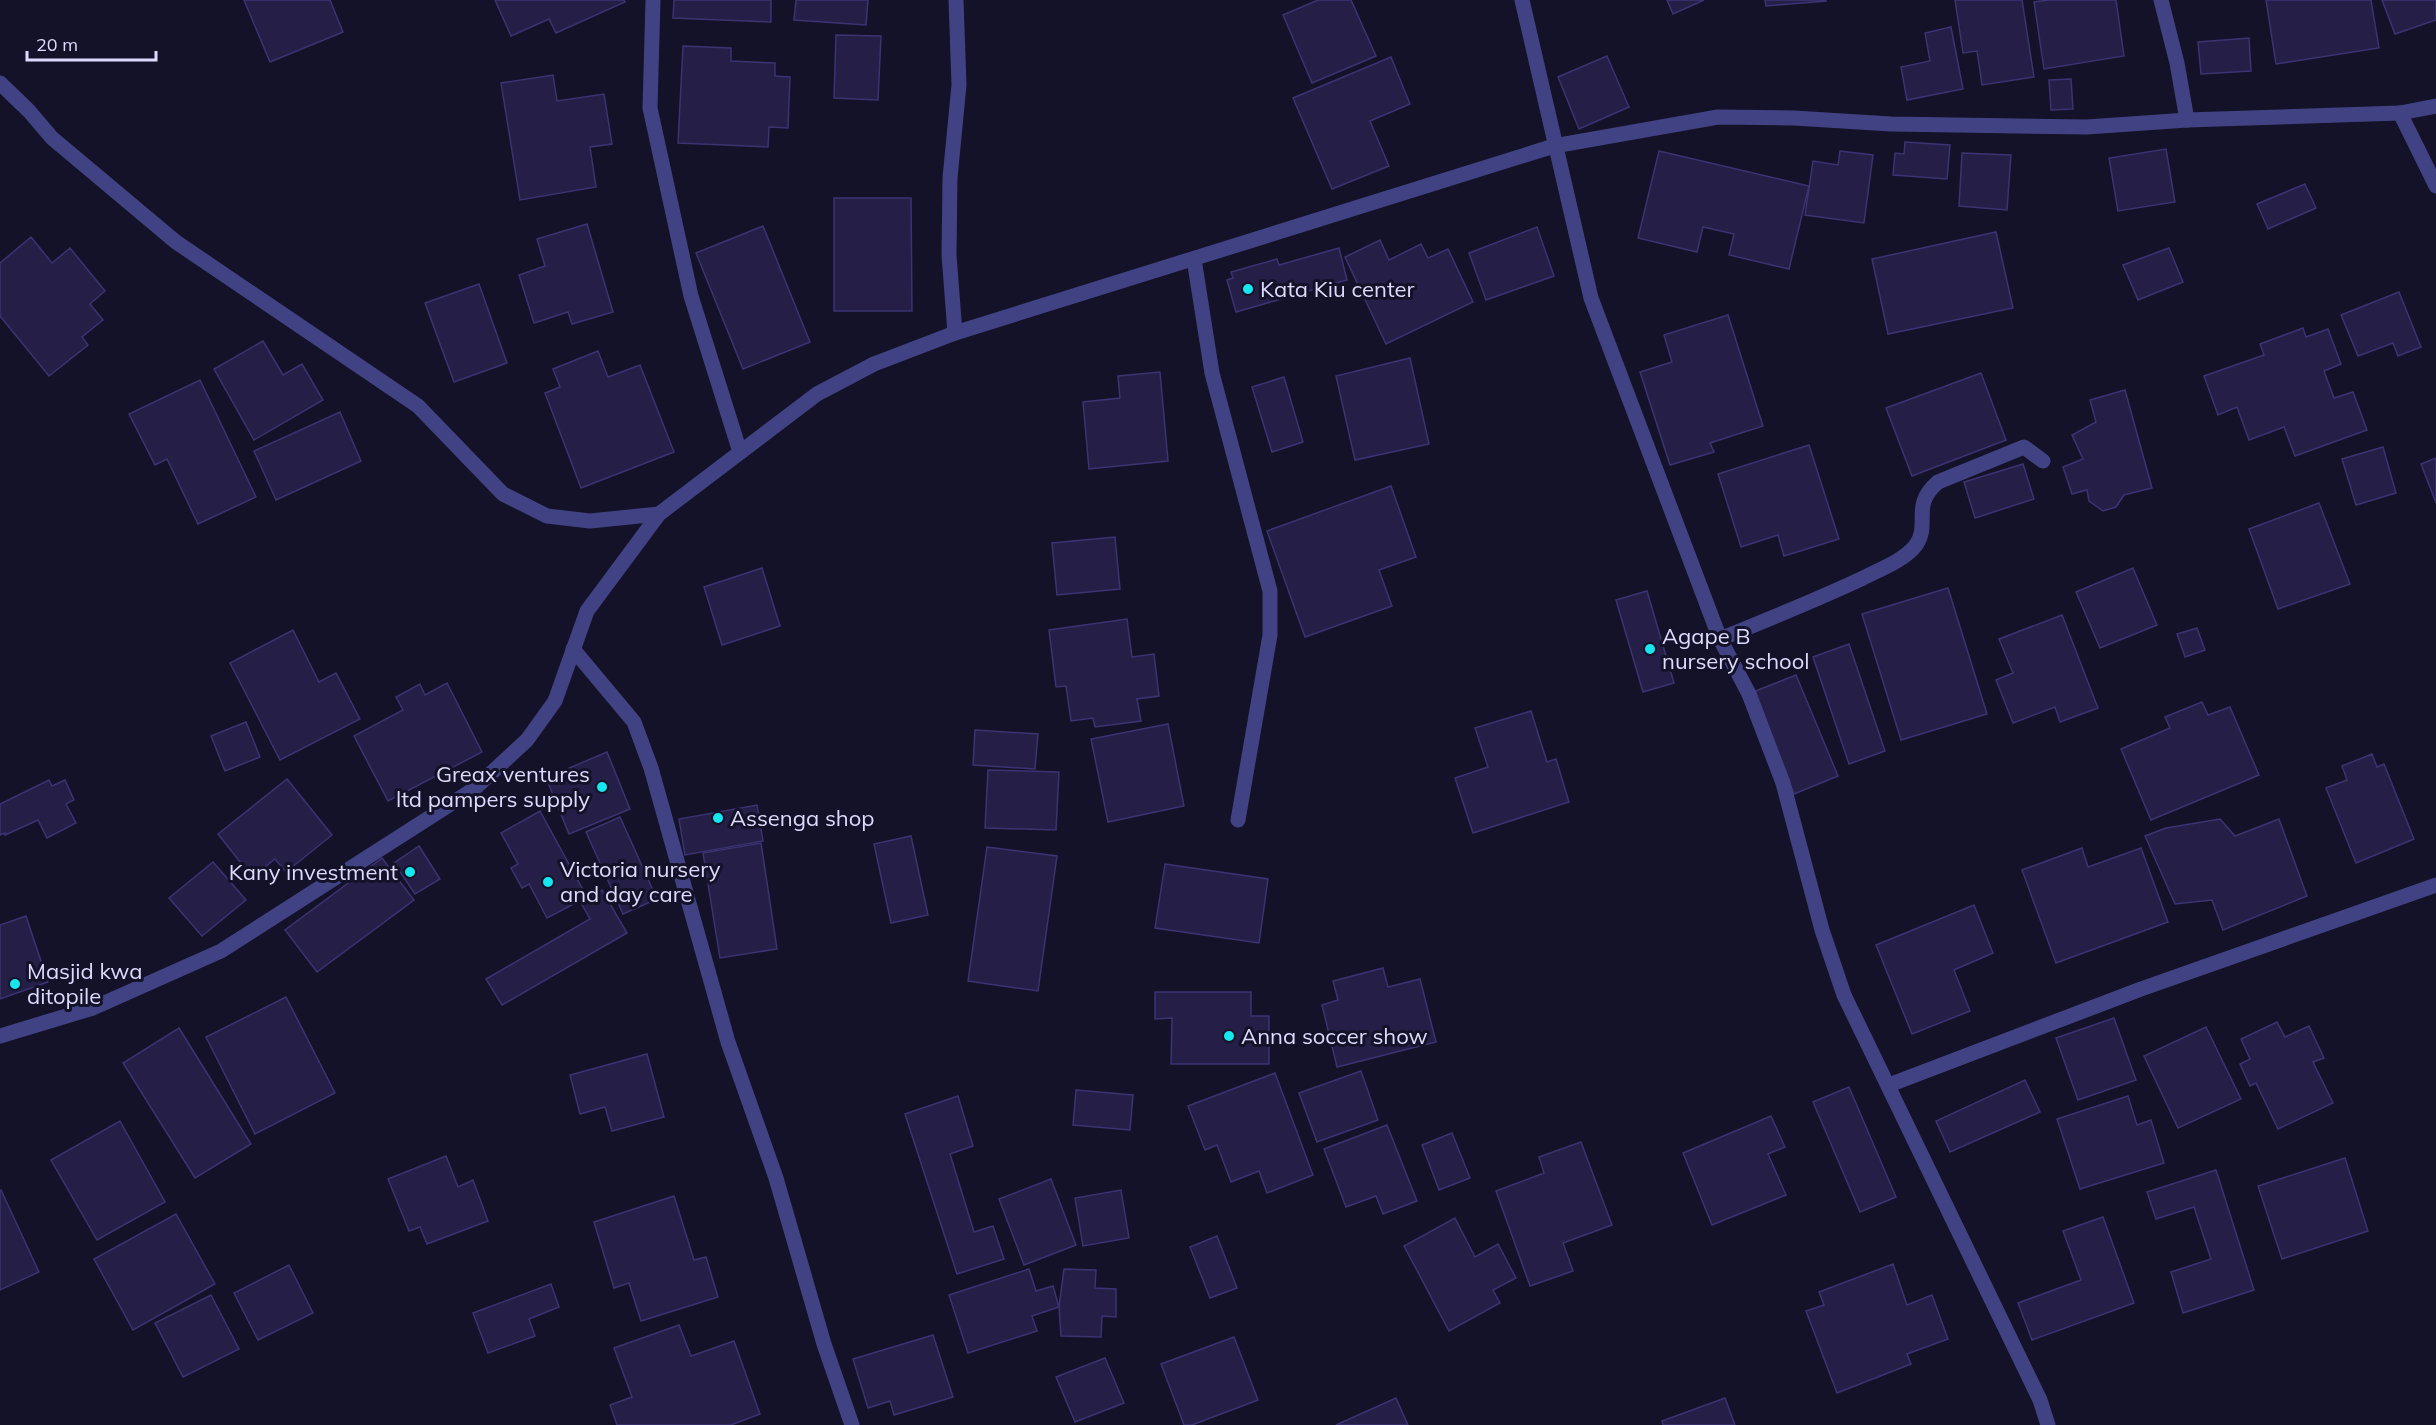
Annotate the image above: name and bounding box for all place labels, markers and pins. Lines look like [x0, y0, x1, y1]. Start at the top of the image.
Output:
place label: Kata Kiu center [1260, 275, 1415, 303]
marker: Kata Kiu center [1241, 282, 1255, 296]
place label: Agape B nursery school [1662, 622, 1809, 675]
marker: Agape B nursery school [1643, 642, 1657, 656]
place label: Greax ventures ltd pampers supply [396, 760, 590, 813]
marker: Greax ventures ltd pampers supply [595, 780, 609, 794]
place label: Assenga shop [730, 804, 875, 832]
marker: Assenga shop [711, 811, 725, 825]
place label: Victoria nursery and day care [560, 855, 721, 908]
place label: Kany investment [229, 858, 398, 886]
marker: Kany investment [403, 865, 417, 879]
marker: Victoria nursery and day care [541, 875, 555, 889]
place label: Masjid kwa ditopile [27, 957, 142, 1010]
marker: Masjid kwa ditopile [8, 977, 22, 991]
place label: Anna soccer show [1241, 1022, 1428, 1050]
marker: Anna soccer show [1222, 1029, 1236, 1043]

